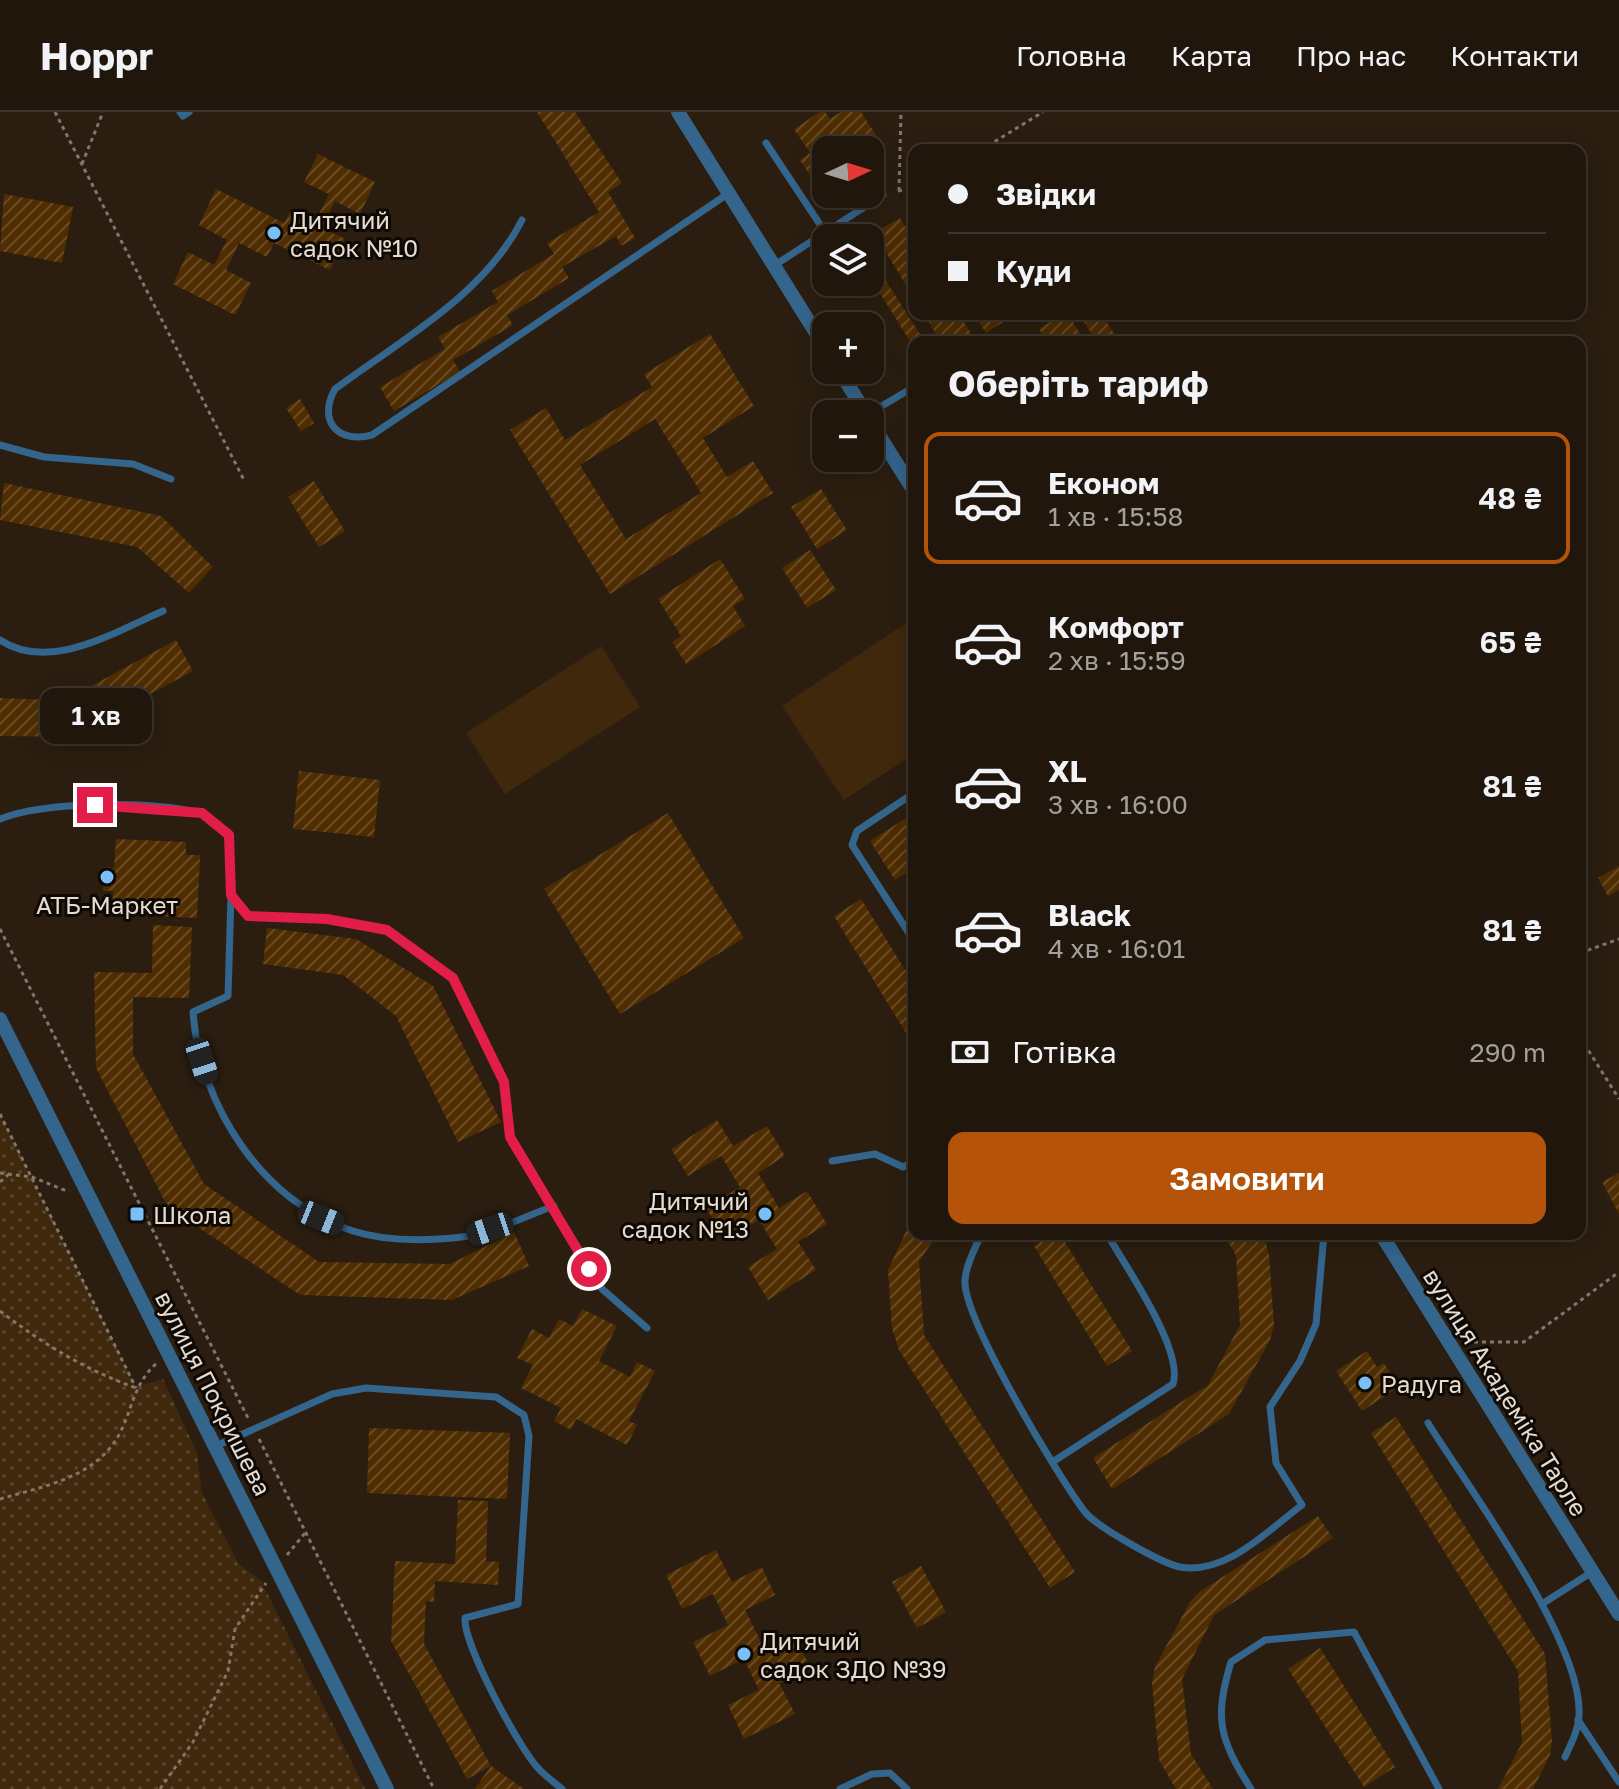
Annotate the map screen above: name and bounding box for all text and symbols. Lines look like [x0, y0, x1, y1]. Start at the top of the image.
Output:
text: Hoppr [40, 33, 153, 78]
text: Головна [1016, 39, 1127, 72]
text: Карта [1171, 39, 1252, 72]
text: Про нас [1296, 39, 1406, 72]
text: Контакти [1450, 39, 1579, 72]
north arrow [812, 136, 884, 208]
map controls [812, 136, 884, 472]
text: Звідки [996, 176, 1096, 212]
place label: Дитячий садок №10 [290, 205, 418, 262]
marker: Дитячий садок №10 [265, 224, 283, 242]
button: layers [812, 224, 884, 296]
text: Куди [996, 253, 1071, 289]
button: + [812, 312, 884, 384]
text: Оберіть тариф [948, 362, 1209, 405]
button: − [812, 400, 884, 472]
icon: car [952, 462, 1024, 534]
text: Економ [1048, 465, 1159, 501]
text: 48 ₴ [1478, 480, 1542, 516]
text: 1 хв · 15:58 [1048, 501, 1183, 532]
icon: car [952, 606, 1024, 678]
text: Комфорт [1048, 609, 1184, 645]
text: 65 ₴ [1480, 624, 1542, 660]
text: 2 хв · 15:59 [1048, 645, 1186, 676]
callout: 1 хв [39, 689, 151, 745]
text: 1 хв [71, 700, 121, 731]
icon: car [952, 750, 1024, 822]
text: XL [1048, 753, 1087, 789]
text: 81 ₴ [1482, 768, 1542, 804]
route end [77, 787, 113, 823]
text: 3 хв · 16:00 [1048, 789, 1188, 820]
marker: АТБ-Маркет [98, 868, 116, 886]
place label: АТБ-Маркет [36, 890, 178, 919]
icon: car [952, 894, 1024, 966]
text: Black [1048, 897, 1131, 933]
text: 81 ₴ [1482, 912, 1542, 948]
text: 4 хв · 16:01 [1048, 933, 1185, 964]
icon: cash [948, 1030, 992, 1074]
car [183, 1034, 221, 1088]
text: Готівка [1012, 1034, 1117, 1070]
text: 290 m [1470, 1037, 1546, 1068]
button: Замовити [948, 1132, 1546, 1224]
place label: Дитячий садок №13 [622, 1186, 749, 1243]
car [294, 1198, 348, 1238]
place label: Школа [153, 1200, 231, 1229]
marker: Школа [128, 1205, 146, 1223]
marker: Дитячий садок №13 [756, 1205, 774, 1223]
car [463, 1210, 517, 1248]
route start [571, 1251, 607, 1287]
street label: вулиця Академіка Тарле [1418, 1263, 1594, 1521]
street label: вулиця Покришева [150, 1286, 278, 1500]
place label: Радуга [1381, 1369, 1462, 1398]
marker: Радуга [1356, 1374, 1374, 1392]
place label: Дитячий садок ЗДО №39 [760, 1626, 947, 1683]
marker: Дитячий садок ЗДО №39 [735, 1645, 753, 1663]

